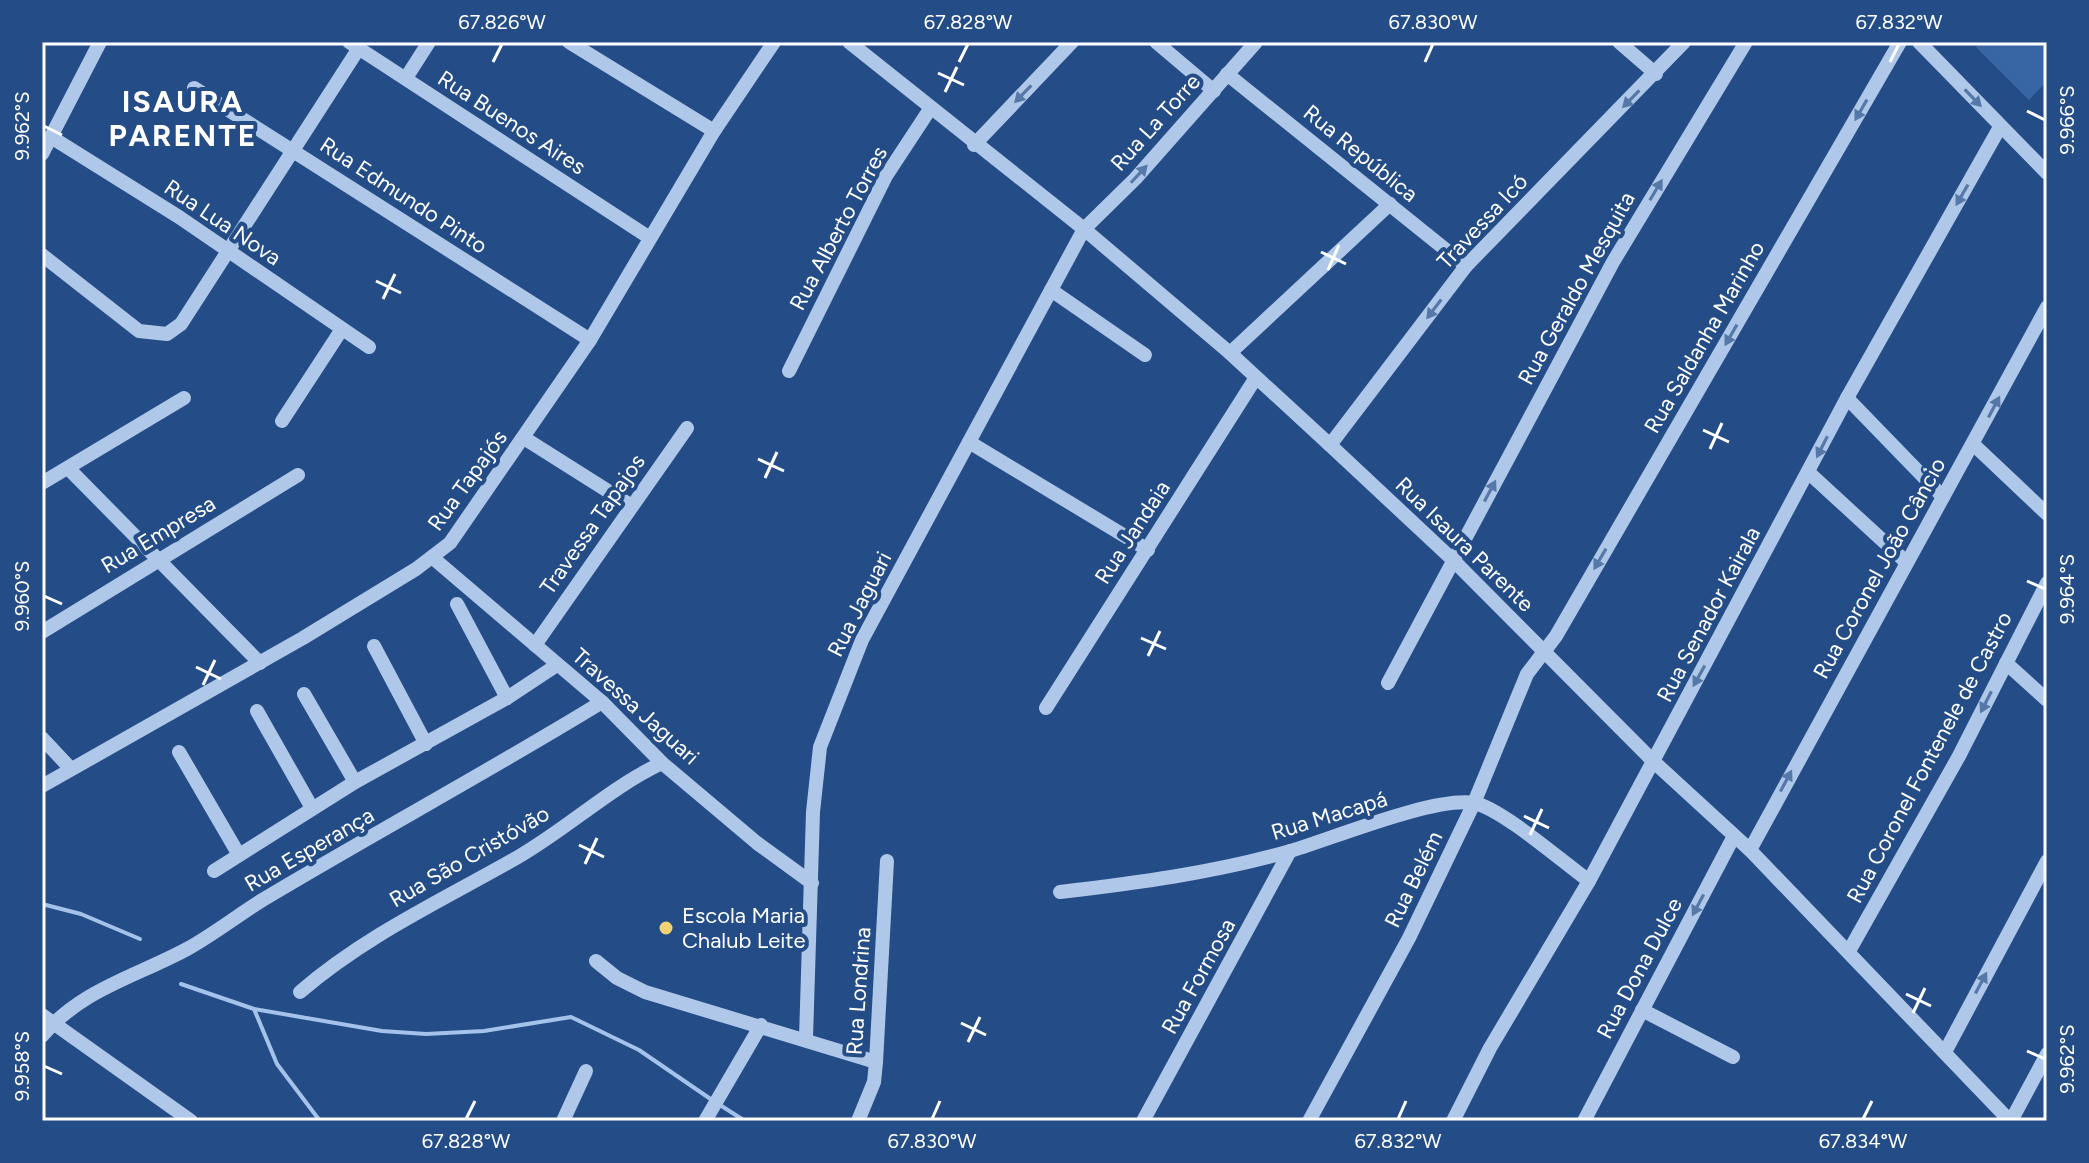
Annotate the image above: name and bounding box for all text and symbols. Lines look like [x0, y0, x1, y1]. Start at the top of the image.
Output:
text: 67.826°W [458, 10, 546, 34]
text: 67.828°W [924, 10, 1012, 34]
text: 67.830°W [1389, 10, 1477, 34]
text: 67.832°W [1855, 10, 1943, 34]
street label: Rua Buenos Aires [433, 65, 591, 180]
street label: Rua La Torre [1105, 68, 1206, 176]
district label: ISAURA PARENTE [109, 83, 257, 154]
one-way arrow [1015, 84, 1033, 103]
text: 9.966°S [2055, 85, 2079, 155]
one-way arrow [1963, 88, 1981, 107]
one-way arrow [1622, 89, 1640, 108]
text: 9.962°S [10, 92, 34, 160]
one-way arrow [1854, 98, 1868, 121]
street label: Rua República [1298, 99, 1423, 208]
street label: Rua Edmundo Pinto [315, 131, 492, 260]
street label: Rua Alberto Torres [784, 142, 893, 315]
one-way arrow [1130, 165, 1148, 184]
street label: Travessa Icó [1431, 168, 1533, 275]
street label: Rua Lua Nova [159, 173, 286, 271]
one-way arrow [1649, 179, 1663, 201]
one-way arrow [1955, 184, 1969, 206]
street label: Rua Geraldo Mesquita [1512, 187, 1641, 389]
street label: Rua Saldanha Marinho [1638, 236, 1770, 438]
one-way arrow [1426, 299, 1442, 319]
one-way arrow [1724, 323, 1738, 346]
one-way arrow [1987, 395, 2000, 418]
street label: Rua Tapajós [422, 425, 513, 536]
one-way arrow [1815, 435, 1828, 458]
street label: Travessa Tapajos [534, 449, 651, 600]
street label: Rua Coronel João Câncio [1807, 453, 1952, 684]
street label: Rua Isaura Parente [1390, 471, 1540, 617]
street label: Rua Jandaia [1089, 475, 1176, 589]
one-way arrow [1483, 480, 1497, 502]
street label: Rua Empresa [96, 490, 220, 579]
street label: Rua Senador Kairala [1651, 522, 1766, 706]
street label: Rua Jaguari [821, 547, 897, 661]
one-way arrow [1593, 548, 1607, 571]
text: 9.964°S [2055, 554, 2079, 624]
text: 9.960°S [10, 561, 34, 631]
street label: Rua Coronel Fontenele de Castro [1841, 607, 2018, 907]
street label: Travessa Jaguari [567, 642, 705, 770]
one-way arrow [1693, 665, 1707, 687]
one-way arrow [1979, 691, 1993, 714]
one-way arrow [1780, 770, 1793, 793]
street label: Rua Macapá [1268, 785, 1390, 846]
street label: Rua São Cristóvão [384, 800, 554, 913]
street label: Rua Esperança [240, 801, 379, 897]
street label: Rua Belém [1379, 827, 1448, 932]
street label: Rua Dona Dulce [1591, 893, 1688, 1043]
one-way arrow [1691, 894, 1704, 917]
place label: Escola Maria Chalub Leite [682, 902, 806, 954]
street label: Rua Formosa [1156, 914, 1241, 1039]
marker: Escola Maria Chalub Leite [657, 919, 675, 937]
street label: Rua Londrina [841, 926, 876, 1056]
one-way arrow [1975, 972, 1988, 995]
text: 9.962°S [2055, 1025, 2079, 1093]
text: 9.958°S [10, 1031, 34, 1101]
text: 67.828°W [422, 1129, 510, 1153]
text: 67.830°W [888, 1129, 976, 1153]
text: 67.832°W [1354, 1129, 1442, 1153]
text: 67.834°W [1819, 1129, 1907, 1153]

